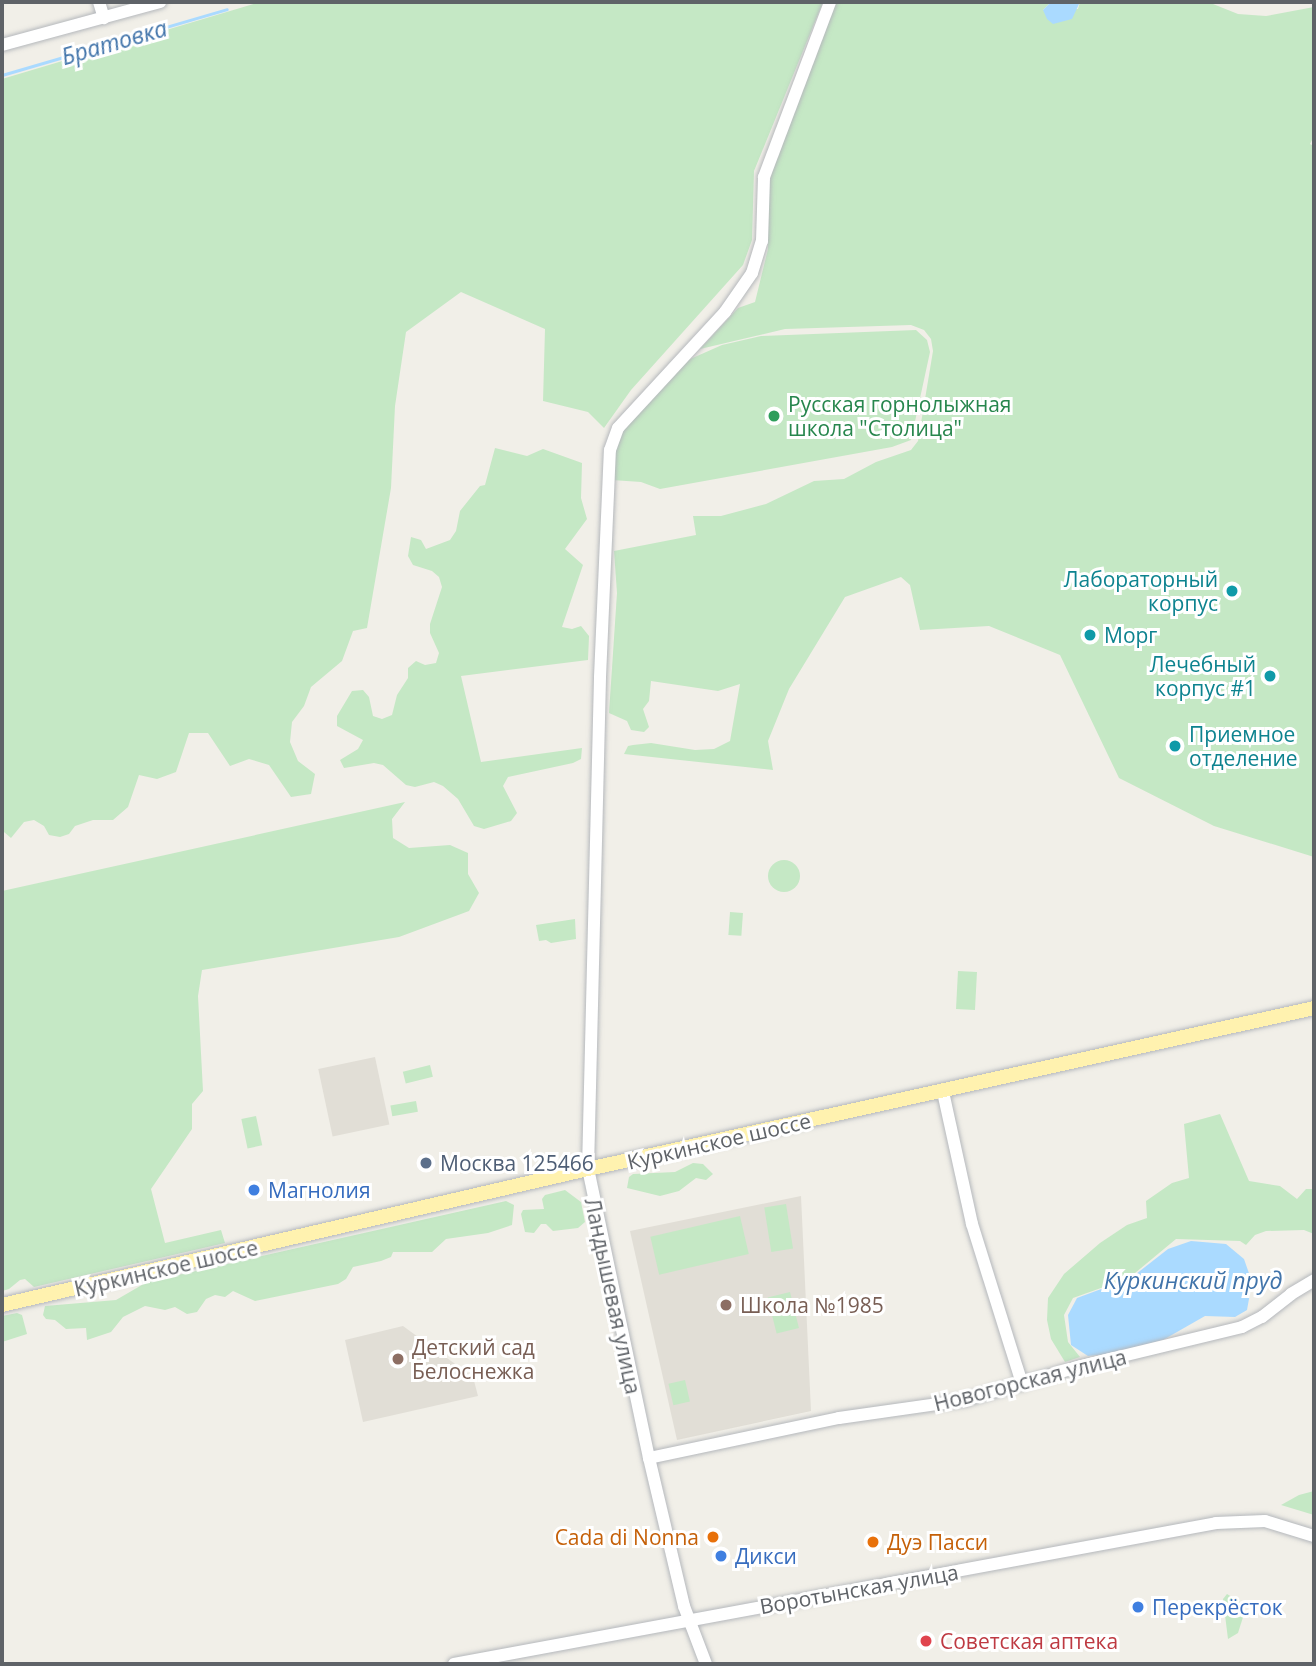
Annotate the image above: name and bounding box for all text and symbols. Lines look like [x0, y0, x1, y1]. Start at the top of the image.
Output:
water label: Братовка [58, 14, 170, 70]
place label: Русская горнолыжная школа "Столица" [788, 391, 1011, 441]
marker: Русская горнолыжная школа "Столица" [766, 408, 782, 424]
place label: Лабораторный корпус [1064, 566, 1218, 616]
marker: Лабораторный корпус [1224, 583, 1240, 599]
place label: Морг [1104, 622, 1157, 648]
marker: Морг [1082, 627, 1098, 643]
place label: Лечебный корпус #1 [1150, 651, 1256, 701]
marker: Лечебный корпус #1 [1262, 668, 1278, 684]
place label: Приемное отделение [1189, 721, 1298, 771]
marker: Приемное отделение [1167, 738, 1183, 754]
street label: Куркинское шоссе [625, 1108, 813, 1174]
place label: Москва 125466 [440, 1150, 594, 1176]
marker: Москва 125466 [418, 1155, 434, 1171]
place label: Магнолия [268, 1177, 371, 1203]
marker: Магнолия [246, 1182, 262, 1198]
street label: Ландышевая улица [580, 1196, 646, 1396]
street label: Куркинское шоссе [72, 1235, 260, 1301]
water label: Куркинский пруд [1104, 1266, 1282, 1294]
place label: Школа №1985 [740, 1292, 884, 1318]
marker: Школа №1985 [718, 1297, 734, 1313]
place label: Детский сад Белоснежка [412, 1334, 535, 1384]
street label: Новогорская улица [931, 1344, 1129, 1416]
marker: Детский сад Белоснежка [390, 1351, 406, 1367]
place label: Cada di Nonna [555, 1524, 699, 1550]
marker: Cada di Nonna [705, 1529, 721, 1545]
place label: Дуэ Пасси [887, 1529, 988, 1555]
marker: Дуэ Пасси [865, 1534, 881, 1550]
place label: Дикси [735, 1543, 797, 1569]
marker: Дикси [713, 1548, 729, 1564]
street label: Воротынская улица [758, 1559, 960, 1619]
place label: Перекрёсток [1152, 1594, 1283, 1620]
marker: Перекрёсток [1130, 1599, 1146, 1615]
place label: Советская аптека [940, 1628, 1118, 1654]
marker: Советская аптека [918, 1633, 934, 1649]

